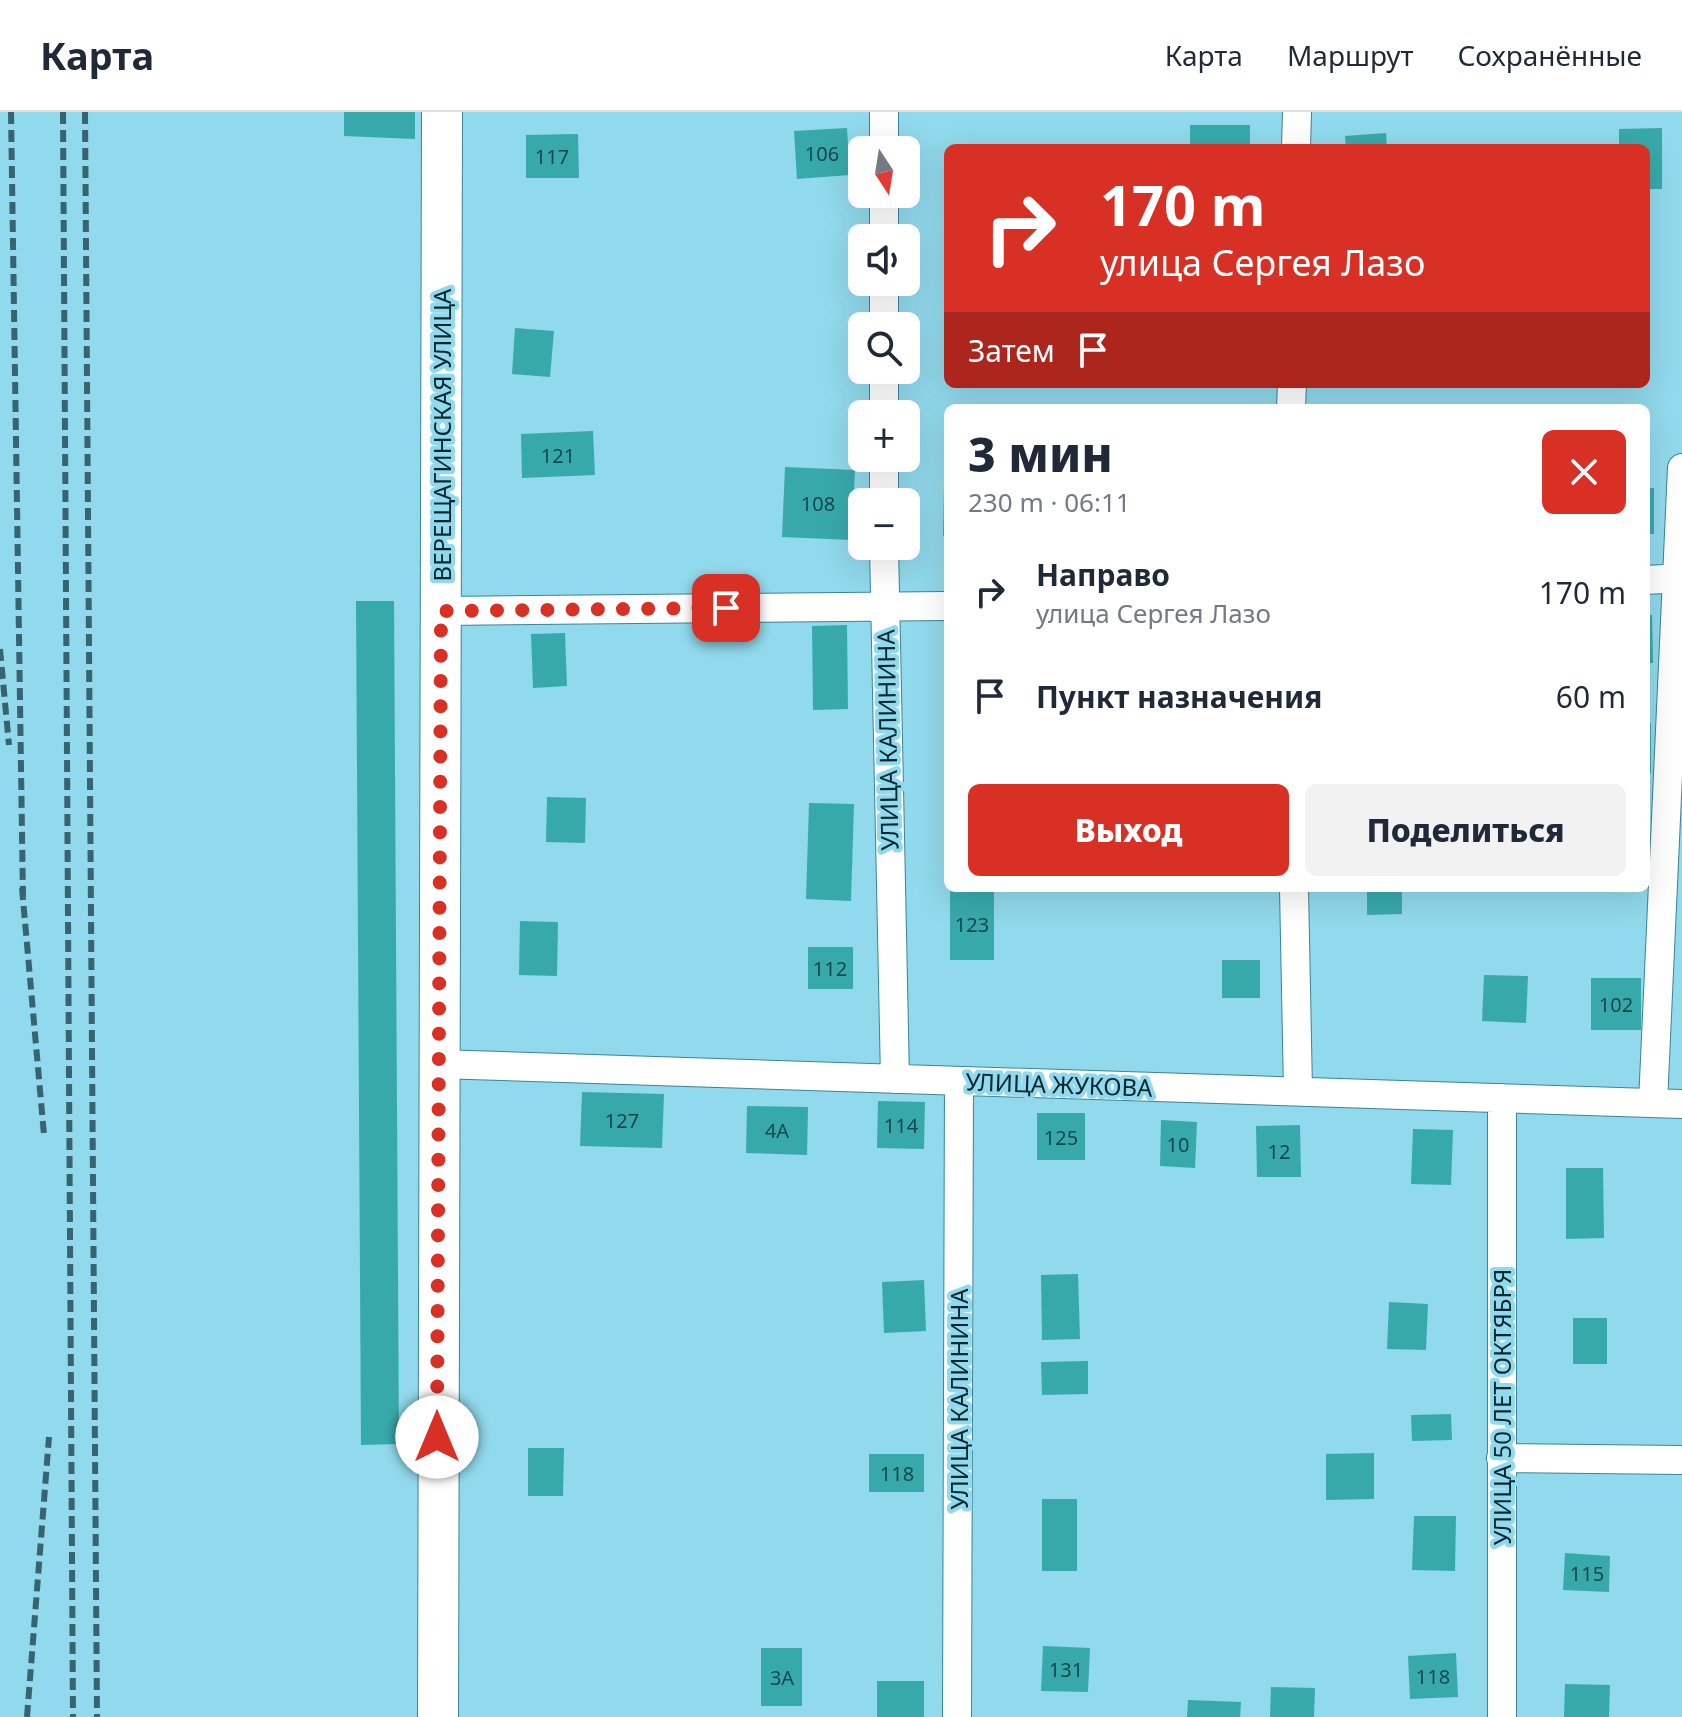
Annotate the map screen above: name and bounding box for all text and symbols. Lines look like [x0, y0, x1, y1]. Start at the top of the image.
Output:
text: Карта [40, 29, 154, 81]
text: Карта [1165, 36, 1243, 74]
text: Маршрут [1287, 36, 1413, 74]
text: Сохранённые [1457, 36, 1642, 74]
north arrow [848, 136, 920, 208]
map controls [848, 136, 920, 560]
house number: 106 [805, 140, 839, 167]
house number: 117 [535, 143, 569, 170]
text: 170 m [1100, 166, 1265, 242]
icon: right [968, 176, 1072, 280]
button: sound [848, 224, 920, 296]
text: улица Сергея Лазо [1100, 238, 1425, 287]
street label: ВЕРЕЩАГИНСКАЯ УЛИЦА [425, 288, 458, 581]
button: search [848, 312, 920, 384]
icon: arrive [1071, 328, 1115, 372]
text: Затем [968, 330, 1055, 371]
button: + [848, 400, 920, 472]
text: 3 мин [968, 421, 1113, 486]
button: close [1542, 430, 1626, 514]
house number: 121 [541, 442, 575, 469]
text: 230 m · 06:11 [968, 484, 1131, 520]
button: − [848, 488, 920, 560]
house number: 108 [801, 490, 835, 517]
text: Направо [1036, 554, 1170, 595]
icon: right [968, 570, 1012, 614]
text: 170 m [1539, 572, 1626, 613]
pin [692, 574, 760, 642]
icon: arrive [704, 586, 748, 630]
text: улица Сергея Лазо [1036, 595, 1271, 631]
street label: УЛИЦА КАЛИНИНА [869, 628, 905, 851]
icon: arrive [968, 674, 1012, 718]
text: Пункт назначения [1036, 676, 1322, 717]
text: 60 m [1556, 676, 1626, 717]
button: Выход [968, 784, 1289, 876]
button: Поделиться [1305, 784, 1626, 876]
house number: 123 [955, 911, 989, 938]
house number: 112 [813, 955, 847, 982]
house number: 102 [1599, 991, 1633, 1018]
street label: УЛИЦА ЖУКОВА [965, 1064, 1154, 1104]
house number: 127 [605, 1107, 639, 1134]
house number: 114 [884, 1112, 919, 1139]
house number: 4А [765, 1117, 789, 1144]
house number: 125 [1044, 1124, 1078, 1151]
house number: 10 [1167, 1131, 1189, 1158]
house number: 12 [1268, 1138, 1290, 1165]
street label: УЛИЦА 50 ЛЕТ ОКТЯБРЯ [1485, 1269, 1518, 1545]
street label: УЛИЦА КАЛИНИНА [942, 1288, 975, 1510]
position arrow [395, 1395, 479, 1479]
house number: 118 [880, 1460, 914, 1487]
house number: 115 [1570, 1560, 1604, 1587]
house number: 131 [1049, 1656, 1083, 1683]
house number: 118 [1416, 1663, 1450, 1690]
house number: 3А [770, 1664, 794, 1691]

